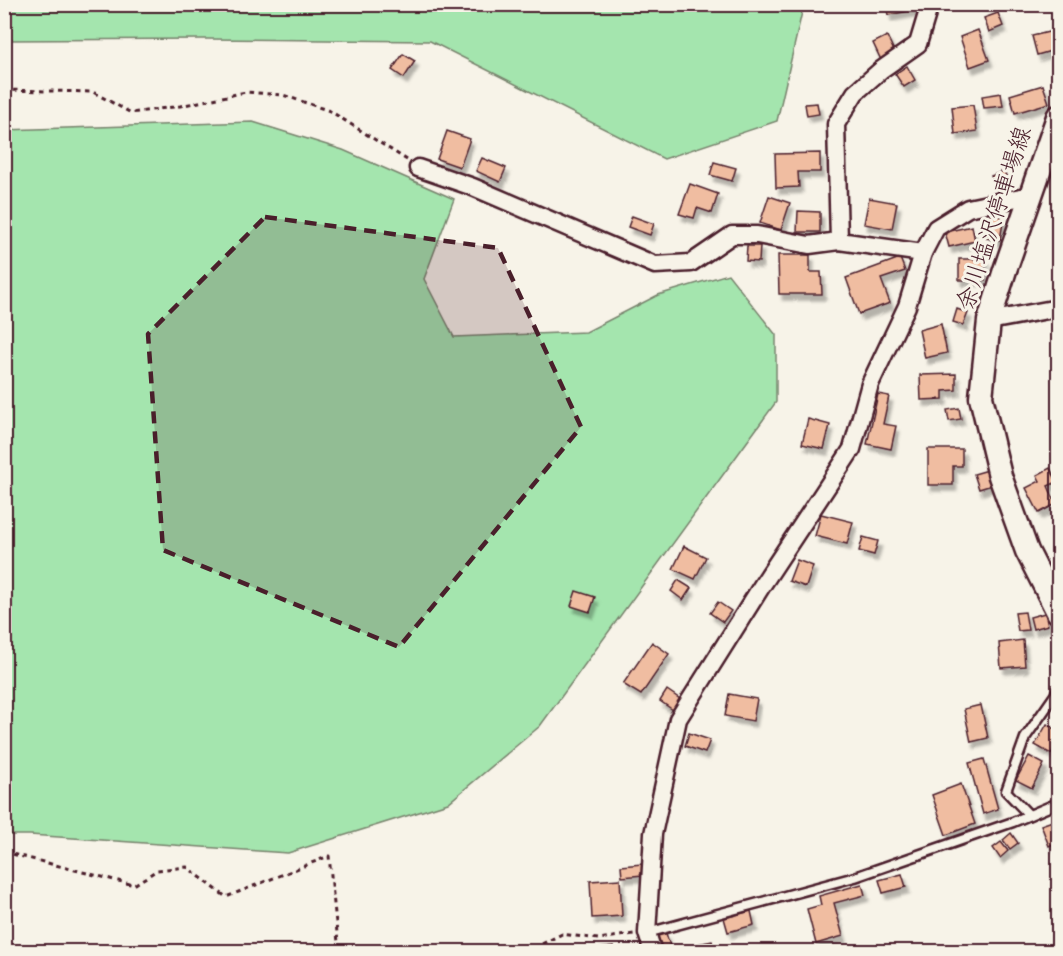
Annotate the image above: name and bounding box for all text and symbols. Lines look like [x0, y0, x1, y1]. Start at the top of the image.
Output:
street label: 余川塩沢停車場線 [950, 122, 1042, 316]

